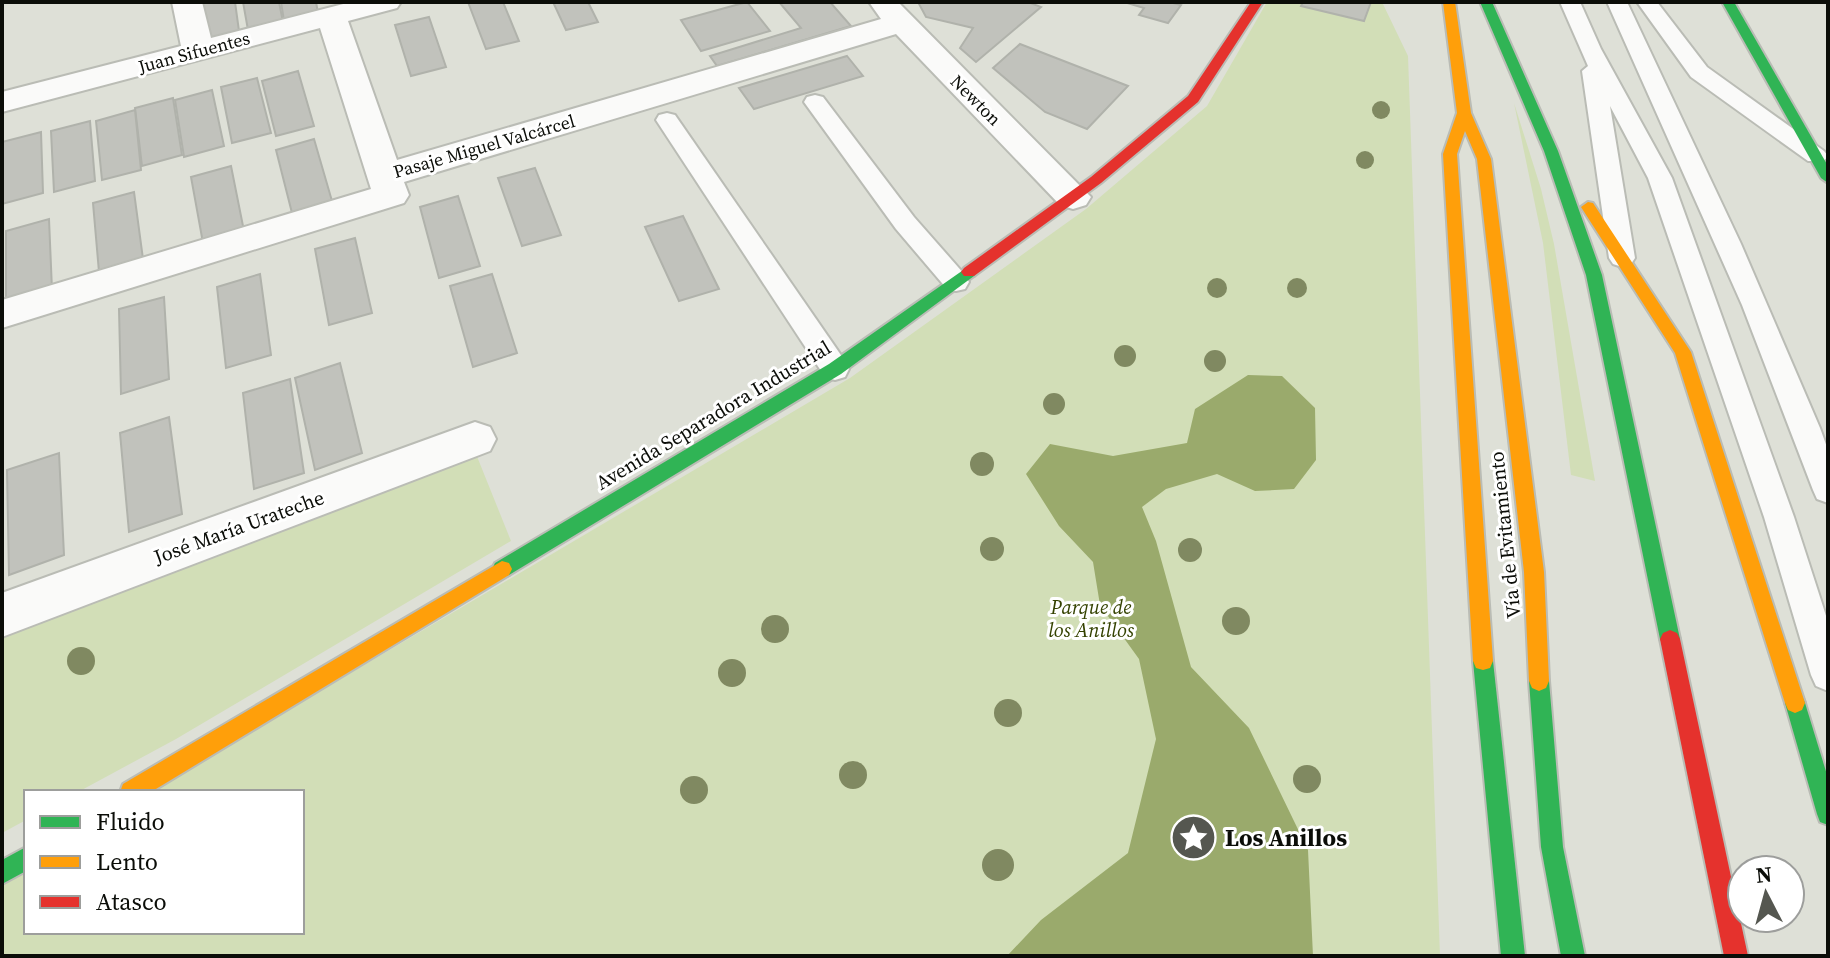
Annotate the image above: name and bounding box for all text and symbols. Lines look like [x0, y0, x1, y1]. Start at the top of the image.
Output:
street label: Juan Sifuentes [134, 25, 253, 79]
street label: Newton [945, 69, 1007, 131]
street label: Pasaje Miguel Valcárcel [390, 108, 578, 184]
street label: Avenida Separadora Industrial [590, 333, 836, 497]
street label: Vía de Evitamiento [1482, 450, 1528, 620]
street label: José María Urateche [149, 483, 328, 571]
park label: Parque de los Anillos [1048, 593, 1135, 644]
legend [24, 790, 304, 934]
text: Fluido [96, 805, 165, 838]
place icon: Los Anillos [1170, 813, 1218, 861]
place label: Los Anillos [1225, 821, 1347, 854]
text: Lento [96, 845, 158, 878]
north arrow [1726, 854, 1806, 934]
text: N [1754, 858, 1773, 890]
text: Atasco [96, 885, 167, 918]

